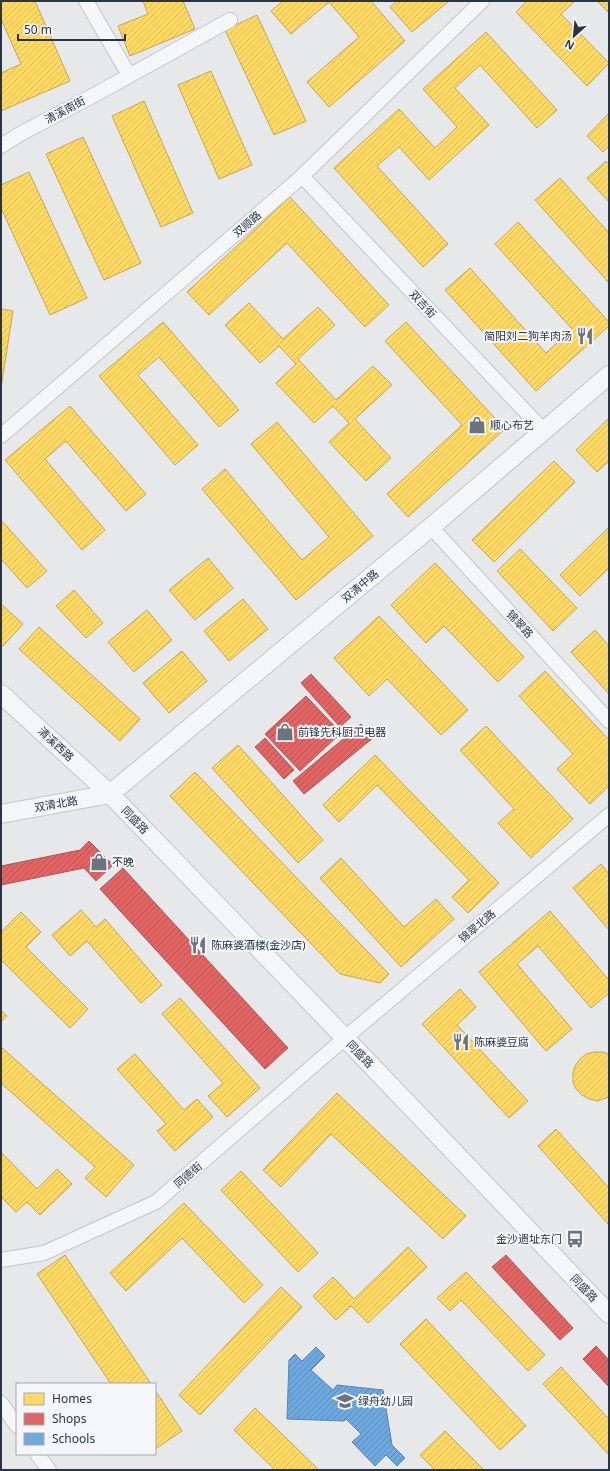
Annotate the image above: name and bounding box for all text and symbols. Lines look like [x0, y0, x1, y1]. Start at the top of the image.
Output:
scale bar [18, 16, 125, 42]
north arrow [554, 16, 594, 56]
text: 50 m [24, 21, 52, 38]
text: N [562, 37, 577, 54]
street label: 清溪南街 [42, 93, 88, 127]
street label: 双顺路 [229, 207, 264, 240]
street label: 双吉街 [407, 286, 440, 321]
restaurant icon: 简阳刘二狗羊肉汤 [575, 326, 595, 346]
place label: 简阳刘二狗羊肉汤 [484, 328, 572, 343]
shop icon: 顺心布艺 [467, 415, 487, 435]
place label: 顺心布艺 [490, 417, 534, 432]
street label: 双清中路 [338, 566, 381, 606]
street label: 锦翠路 [504, 606, 537, 641]
shop icon: 前锋先科厨卫电器 [275, 722, 295, 742]
street label: 清溪西路 [35, 723, 78, 764]
place label: 前锋先科厨卫电器 [298, 724, 386, 739]
street label: 双清北路 [33, 792, 79, 815]
street label: 同盛路 [119, 803, 152, 837]
shop icon: 不晚 [89, 852, 109, 872]
place label: 不晚 [112, 854, 134, 869]
street label: 锦翠北路 [455, 906, 498, 946]
restaurant icon: 陈麻婆酒楼(金沙店) [188, 935, 208, 955]
place label: 陈麻婆酒楼(金沙店) [211, 937, 306, 952]
restaurant icon: 陈麻婆豆腐 [451, 1032, 471, 1052]
place label: 陈麻婆豆腐 [474, 1034, 529, 1049]
street label: 同盛路 [344, 1037, 377, 1071]
street label: 同德街 [170, 1158, 205, 1191]
bus stop icon: 金沙遗址东门 [565, 1229, 585, 1249]
place label: 金沙遗址东门 [496, 1231, 562, 1246]
street label: 同盛路 [568, 1271, 601, 1305]
legend [16, 1383, 156, 1455]
text: Homes [52, 1390, 92, 1407]
school or university icon: 绿舟幼儿园 [335, 1391, 355, 1411]
place label: 绿舟幼儿园 [358, 1393, 413, 1408]
text: Shops [52, 1410, 87, 1427]
text: Schools [52, 1430, 95, 1447]

